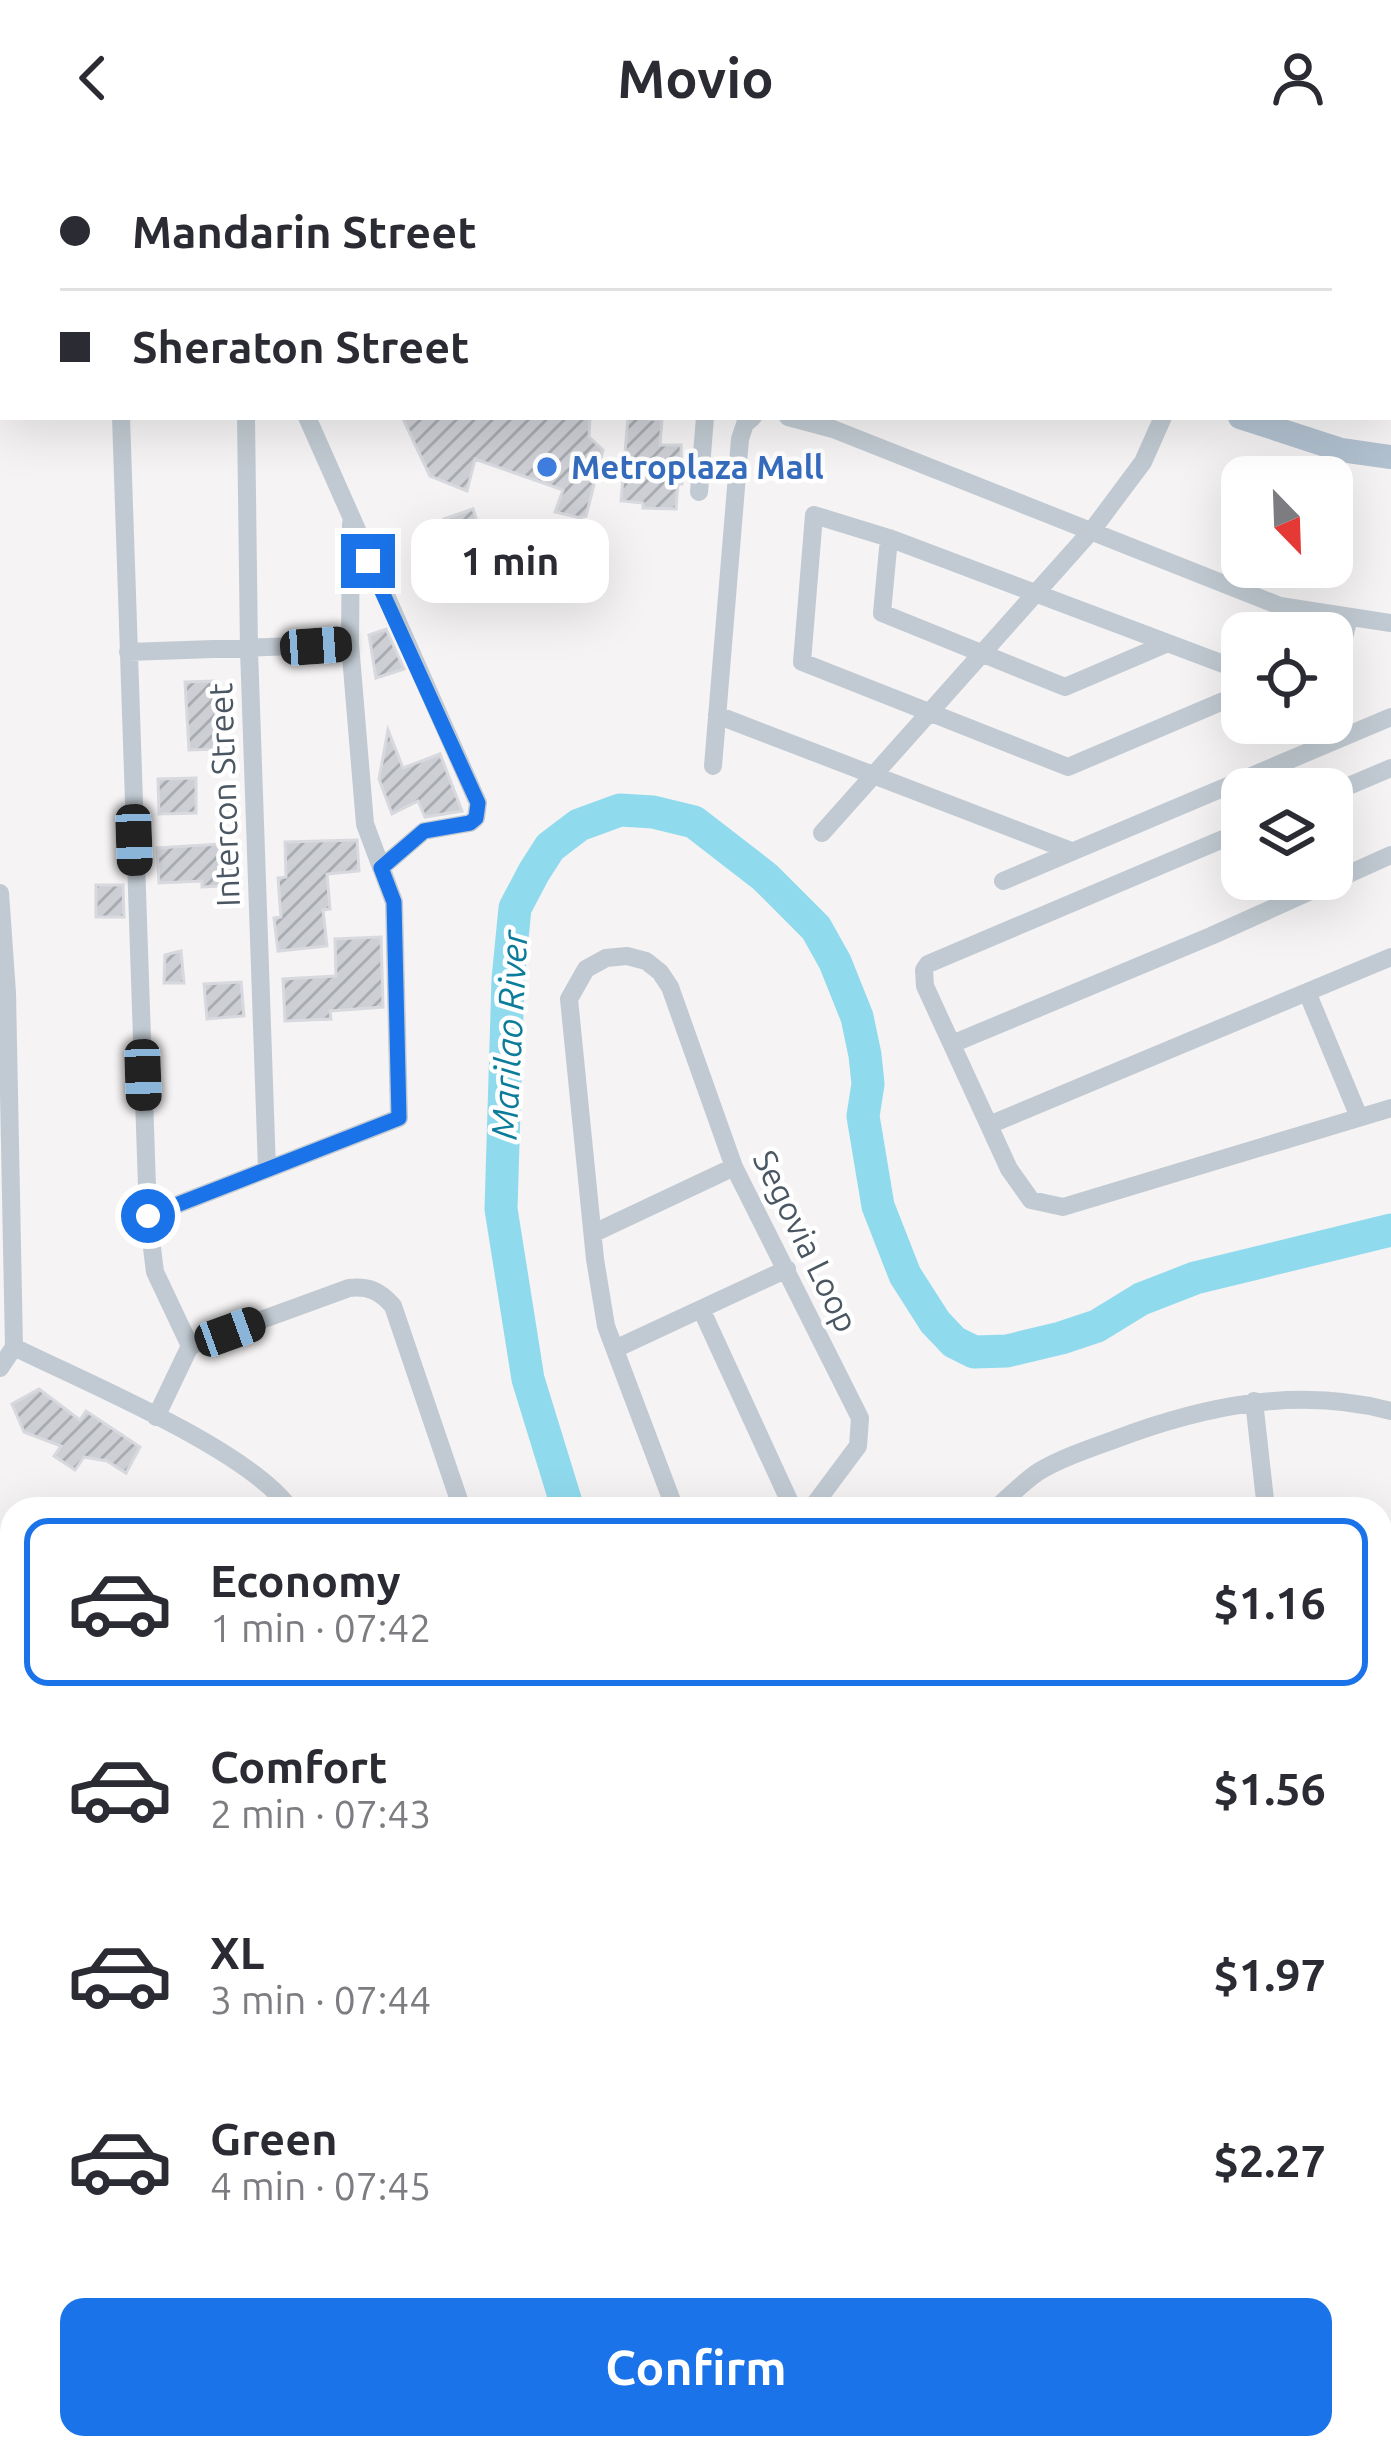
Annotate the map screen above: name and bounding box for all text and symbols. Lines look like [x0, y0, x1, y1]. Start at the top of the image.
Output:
icon: back [60, 45, 126, 111]
icon: person [1265, 45, 1331, 111]
text: Movio [617, 48, 774, 108]
text: Mandarin Street [132, 206, 477, 257]
text: Sheraton Street [132, 321, 470, 372]
place label: Metroplaza Mall [571, 448, 824, 485]
marker: Metroplaza Mall [534, 454, 560, 480]
north arrow [1221, 456, 1353, 588]
map controls [1221, 456, 1353, 900]
callout: 1 min [410, 519, 608, 603]
route end [341, 534, 395, 588]
text: 1 min [461, 539, 559, 582]
button: locate [1221, 612, 1353, 744]
car [279, 626, 353, 666]
street label: Intercon Street [201, 682, 246, 908]
button: layers [1221, 768, 1353, 900]
car [115, 803, 153, 877]
water label: Marilao River [483, 928, 535, 1141]
car [124, 1038, 162, 1112]
street label: Segovia Loop [747, 1144, 866, 1337]
route start [121, 1189, 175, 1243]
car [190, 1303, 270, 1361]
icon: car [66, 1548, 174, 1656]
text: Economy [210, 1555, 401, 1606]
text: $1.16 [1213, 1577, 1326, 1628]
text: 1 min · 07:42 [210, 1606, 431, 1649]
icon: car [66, 1734, 174, 1842]
text: Comfort [210, 1741, 387, 1792]
text: $1.56 [1213, 1763, 1326, 1814]
text: 2 min · 07:43 [210, 1792, 431, 1835]
icon: car [66, 1920, 174, 2028]
text: XL [210, 1927, 264, 1978]
text: $1.97 [1213, 1949, 1326, 2000]
text: 3 min · 07:44 [210, 1978, 431, 2021]
icon: car [66, 2106, 174, 2214]
text: Green [210, 2113, 337, 2164]
text: $2.27 [1213, 2135, 1326, 2186]
text: 4 min · 07:45 [210, 2164, 431, 2207]
button: Confirm [60, 2298, 1332, 2436]

